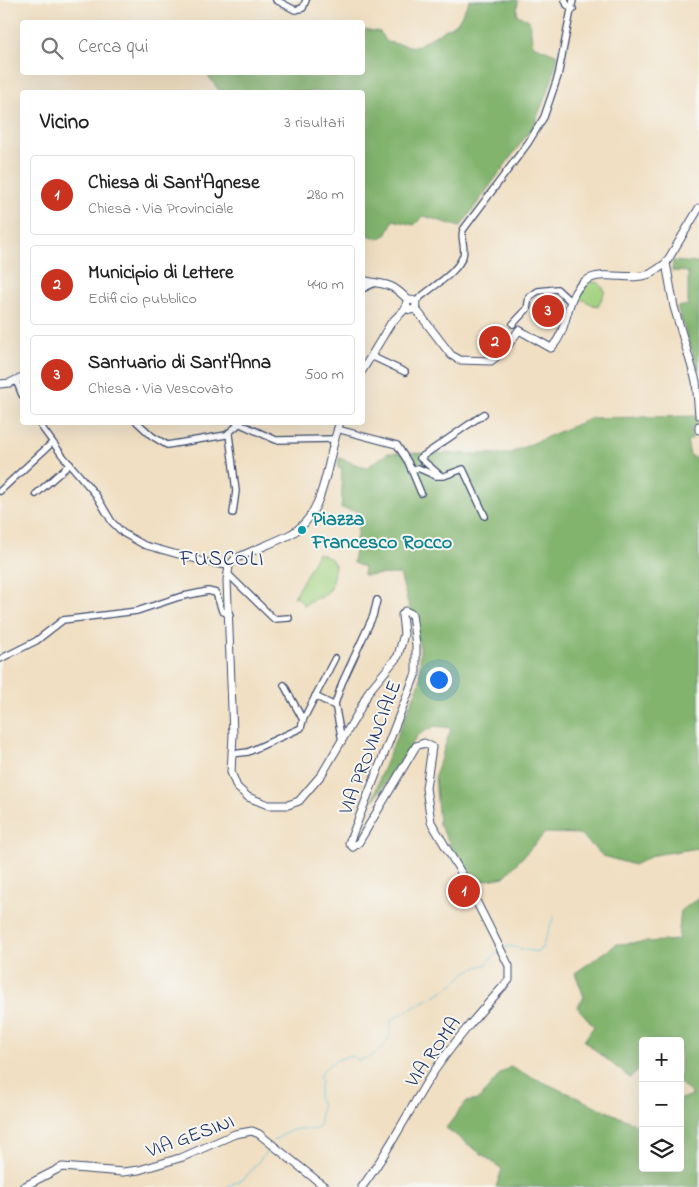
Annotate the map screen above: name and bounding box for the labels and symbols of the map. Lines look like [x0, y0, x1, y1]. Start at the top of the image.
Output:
pin: 3 [532, 292, 564, 330]
pin: 2 [479, 323, 511, 361]
place label: Piazza Francesco Rocco [311, 506, 452, 558]
marker: Piazza Francesco Rocco [296, 524, 308, 536]
district label: FUSCOLI [179, 545, 264, 575]
your location [426, 667, 452, 693]
street label: VIA PROVINCIALE [332, 677, 410, 820]
pin: 1 [448, 872, 480, 910]
street label: VIA ROMA [399, 1011, 469, 1094]
street label: VIA GESINI [142, 1108, 239, 1167]

